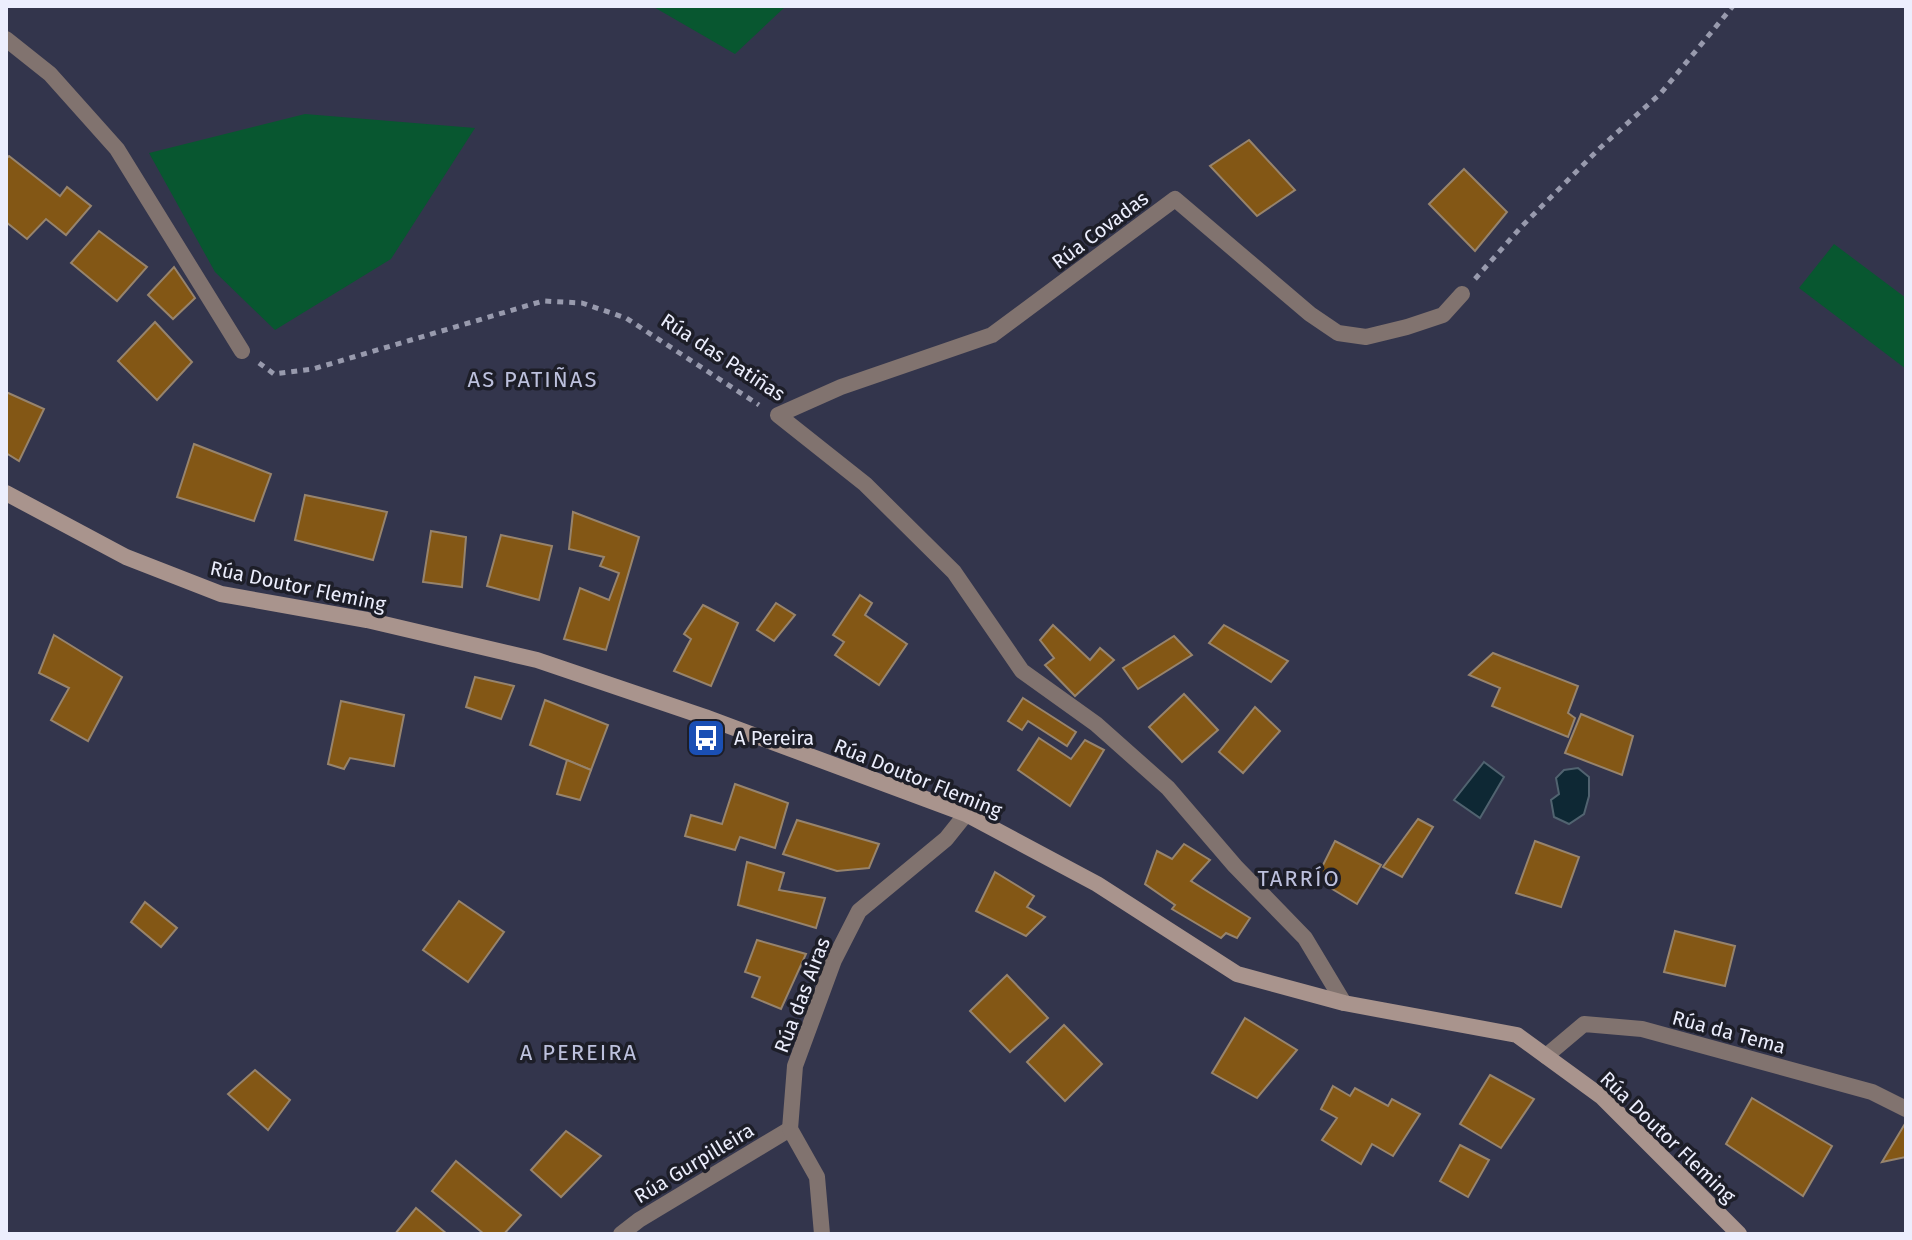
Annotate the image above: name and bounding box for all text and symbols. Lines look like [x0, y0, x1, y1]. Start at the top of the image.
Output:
street label: Rúa Covadas [1047, 186, 1153, 274]
street label: Rúa das Patiñas [656, 308, 790, 406]
district label: AS PATIÑAS [468, 366, 598, 393]
street label: Rúa Doutor Fleming [208, 556, 389, 616]
bus stop icon: A Pereira [685, 717, 727, 759]
place label: A Pereira [734, 726, 814, 750]
street label: Rúa Doutor Fleming [831, 733, 1006, 823]
district label: TARRÍO [1257, 865, 1341, 892]
street label: Rúa das Airas [769, 934, 835, 1056]
street label: Rúa da Tema [1670, 1005, 1788, 1059]
district label: A PEREIRA [520, 1039, 638, 1066]
street label: Rúa Doutor Fleming [1595, 1066, 1741, 1208]
street label: Rúa Gurpilleira [630, 1118, 758, 1208]

